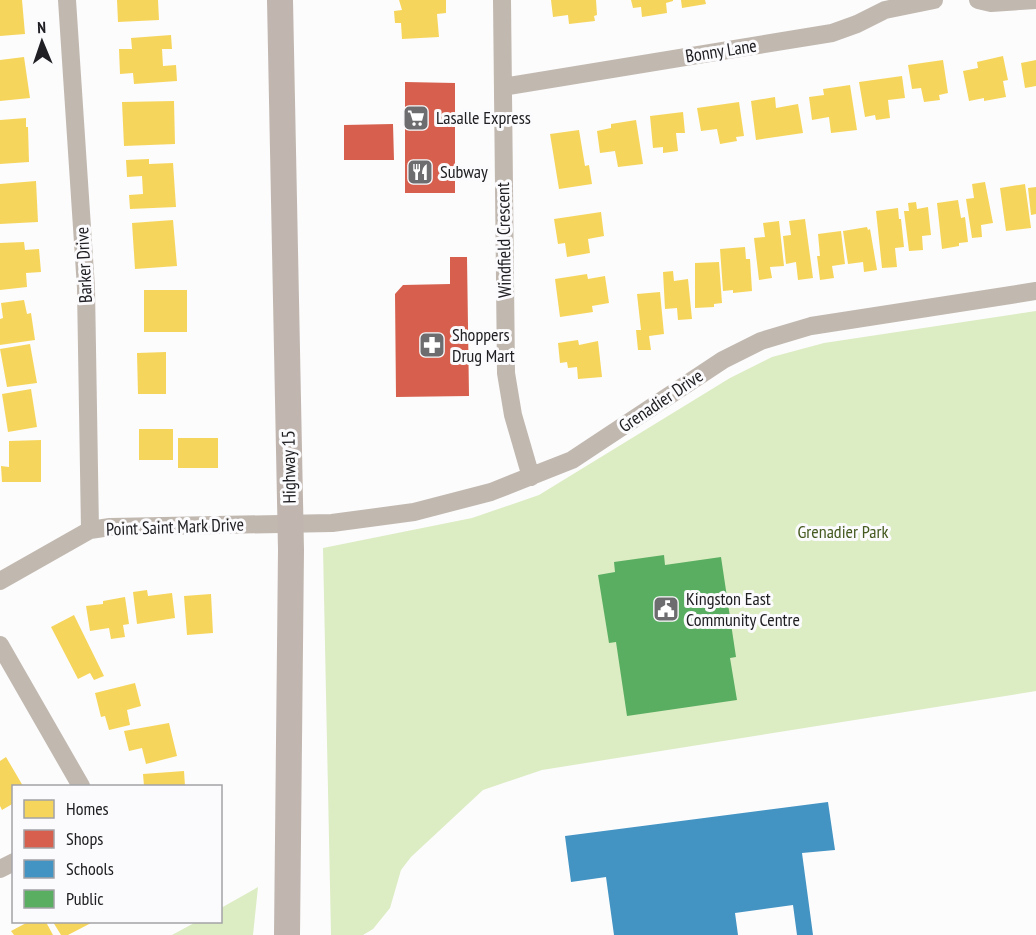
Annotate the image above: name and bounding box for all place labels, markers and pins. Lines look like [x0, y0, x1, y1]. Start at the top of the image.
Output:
supermarket icon: Lasalle Express [401, 103, 431, 133]
place label: Lasalle Express [436, 106, 531, 129]
restaurant icon: Subway [405, 157, 435, 187]
place label: Subway [440, 160, 488, 183]
place label: Shoppers Drug Mart [452, 323, 515, 367]
pharmacy icon: Shoppers Drug Mart [417, 330, 447, 360]
place label: Kingston East Community Centre [686, 587, 800, 631]
public building icon: Kingston East Community Centre [651, 594, 681, 624]

